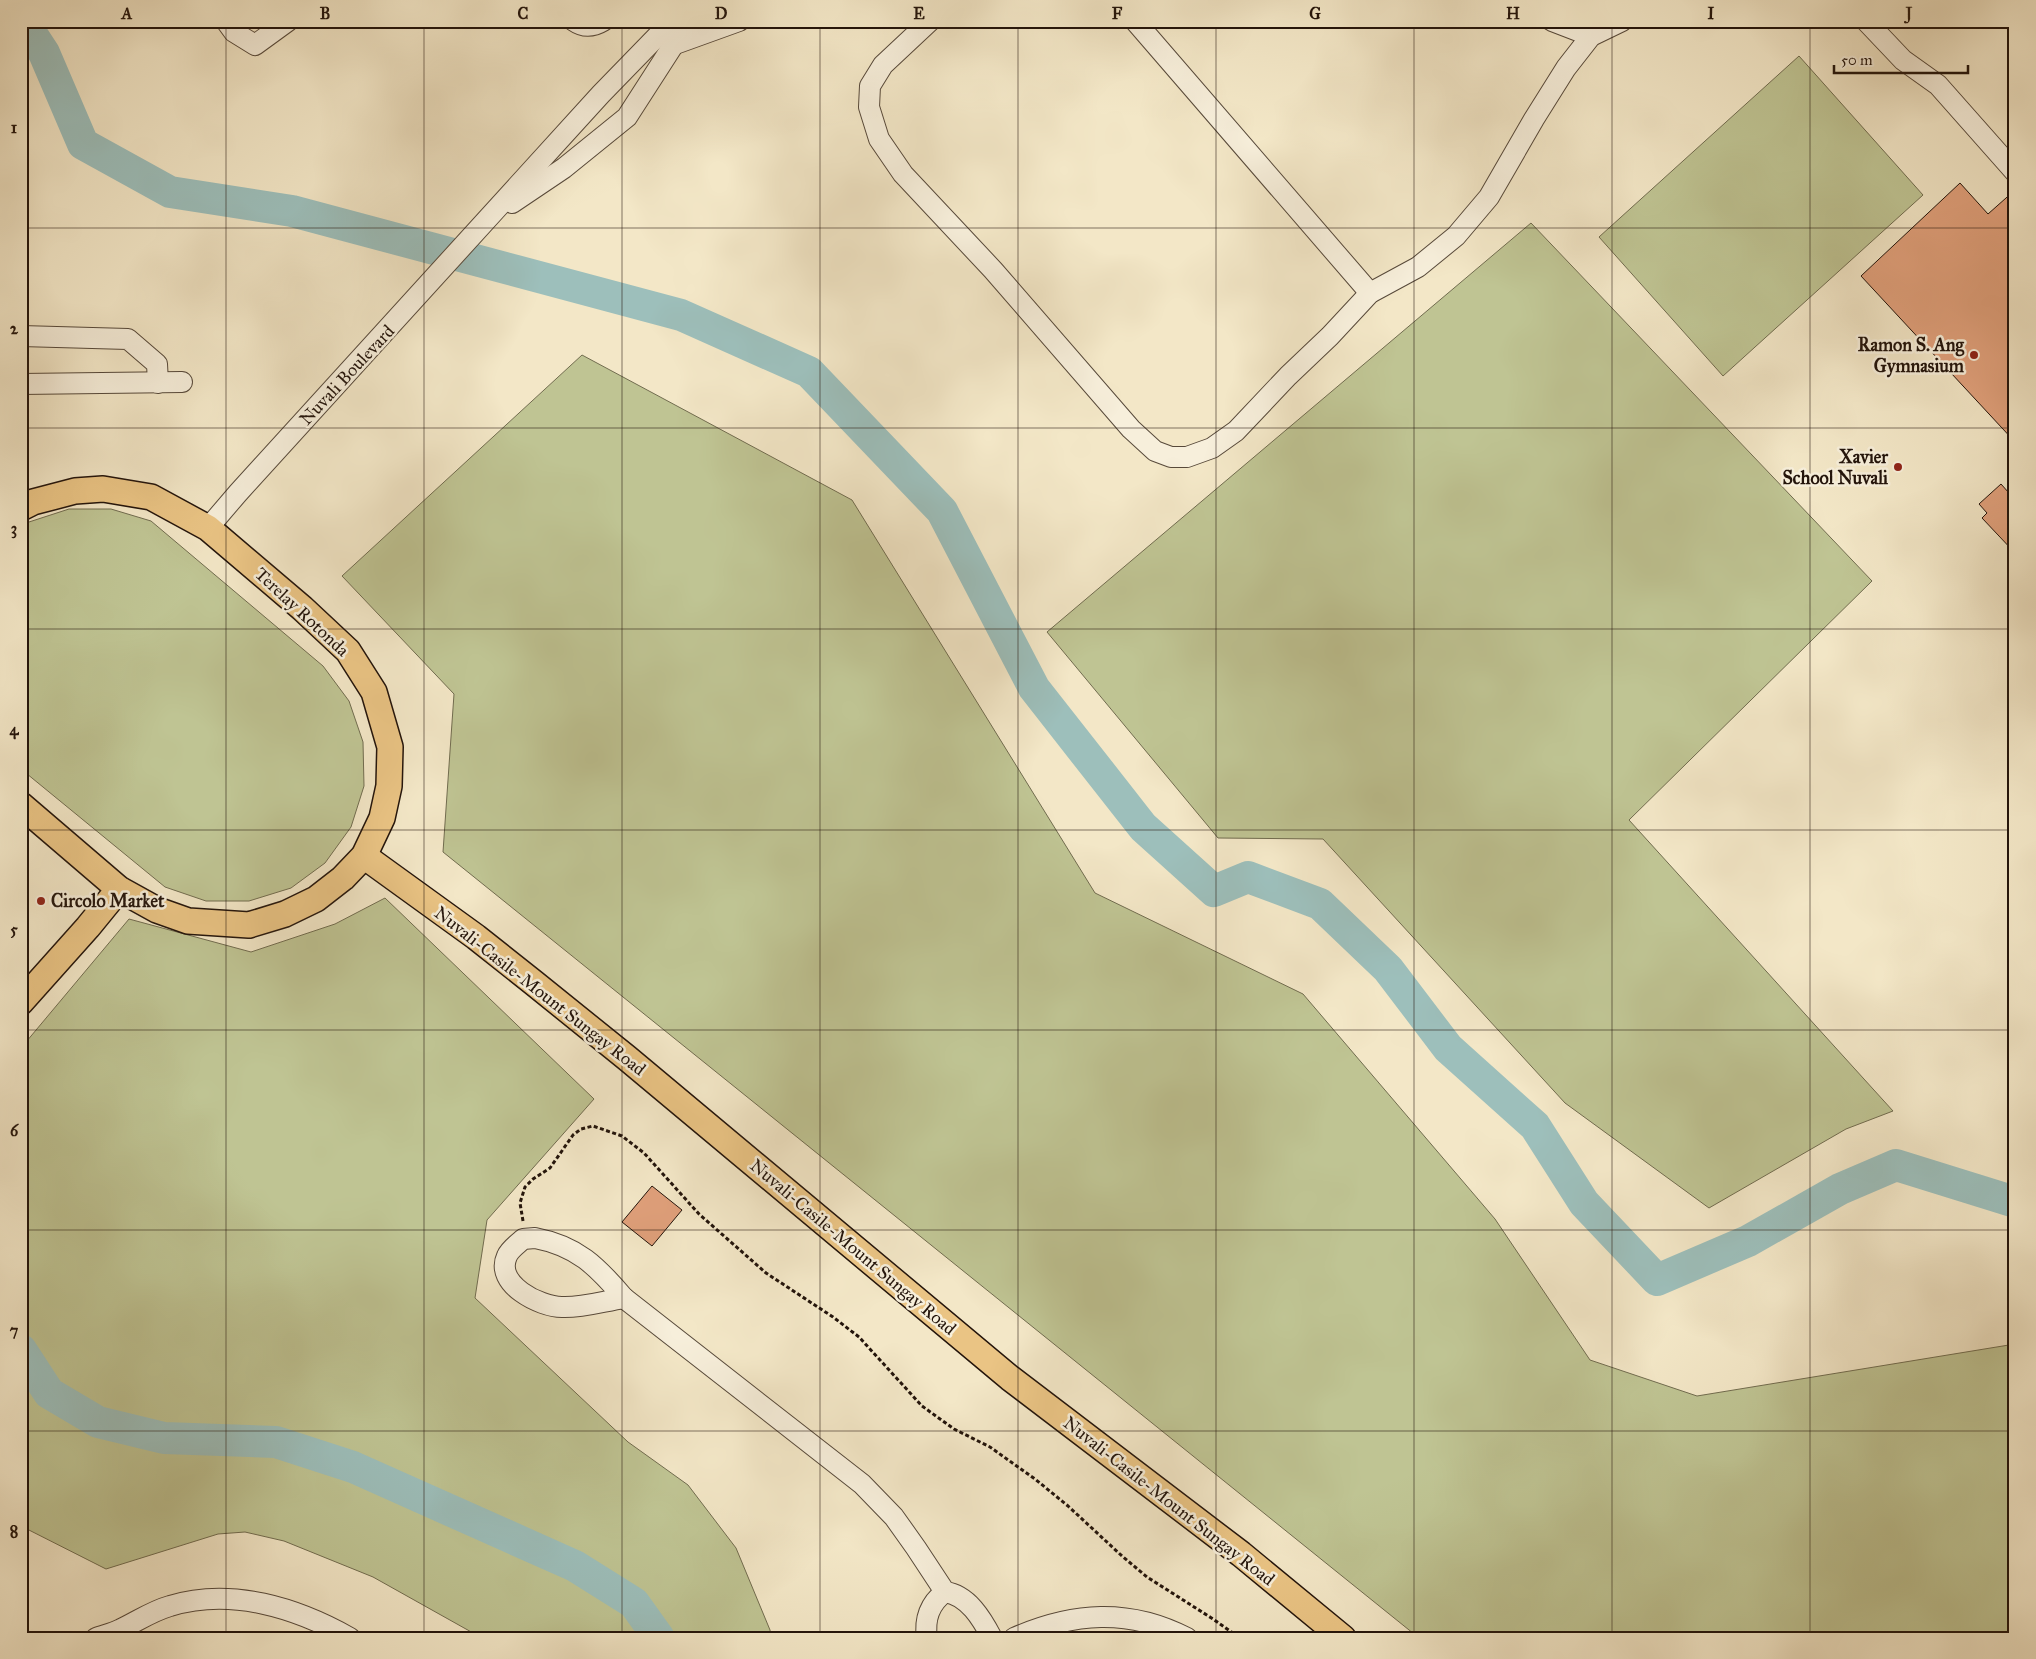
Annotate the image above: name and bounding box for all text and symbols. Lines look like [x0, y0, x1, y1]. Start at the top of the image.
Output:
text: A [121, 4, 133, 23]
text: B [320, 4, 330, 23]
text: C [518, 4, 529, 23]
text: D [715, 4, 728, 23]
text: E [913, 4, 925, 23]
text: F [1112, 4, 1123, 23]
text: G [1309, 4, 1321, 23]
text: H [1506, 4, 1520, 23]
text: I [1708, 4, 1715, 23]
text: J [1904, 4, 1913, 24]
scale bar [1834, 42, 1967, 74]
text: 50 m [1841, 51, 1873, 69]
text: 1 [11, 118, 18, 137]
text: 2 [10, 319, 19, 338]
street label: Nuvali Boulevard [295, 320, 399, 430]
place label: Ramon S. Ang Gymnasium [1858, 334, 1965, 378]
marker: Ramon S. Ang Gymnasium [1968, 349, 1980, 361]
place label: Xavier School Nuvali [1783, 446, 1889, 489]
marker: Xavier School Nuvali [1892, 461, 1904, 473]
text: 3 [11, 519, 17, 539]
street label: Terelay Rotonda [250, 563, 354, 661]
text: 4 [10, 720, 20, 740]
place label: Circolo Market [51, 890, 165, 912]
marker: Circolo Market [35, 895, 47, 907]
street label: Nuvali-Casile-Mount Sungay Road [429, 902, 650, 1081]
text: 5 [10, 920, 18, 939]
text: 6 [10, 1121, 19, 1140]
street label: Nuvali-Casile-Mount Sungay Road [745, 1154, 960, 1340]
text: 7 [10, 1321, 19, 1340]
street label: Nuvali-Casile-Mount Sungay Road [1058, 1412, 1279, 1591]
text: 8 [10, 1522, 18, 1541]

